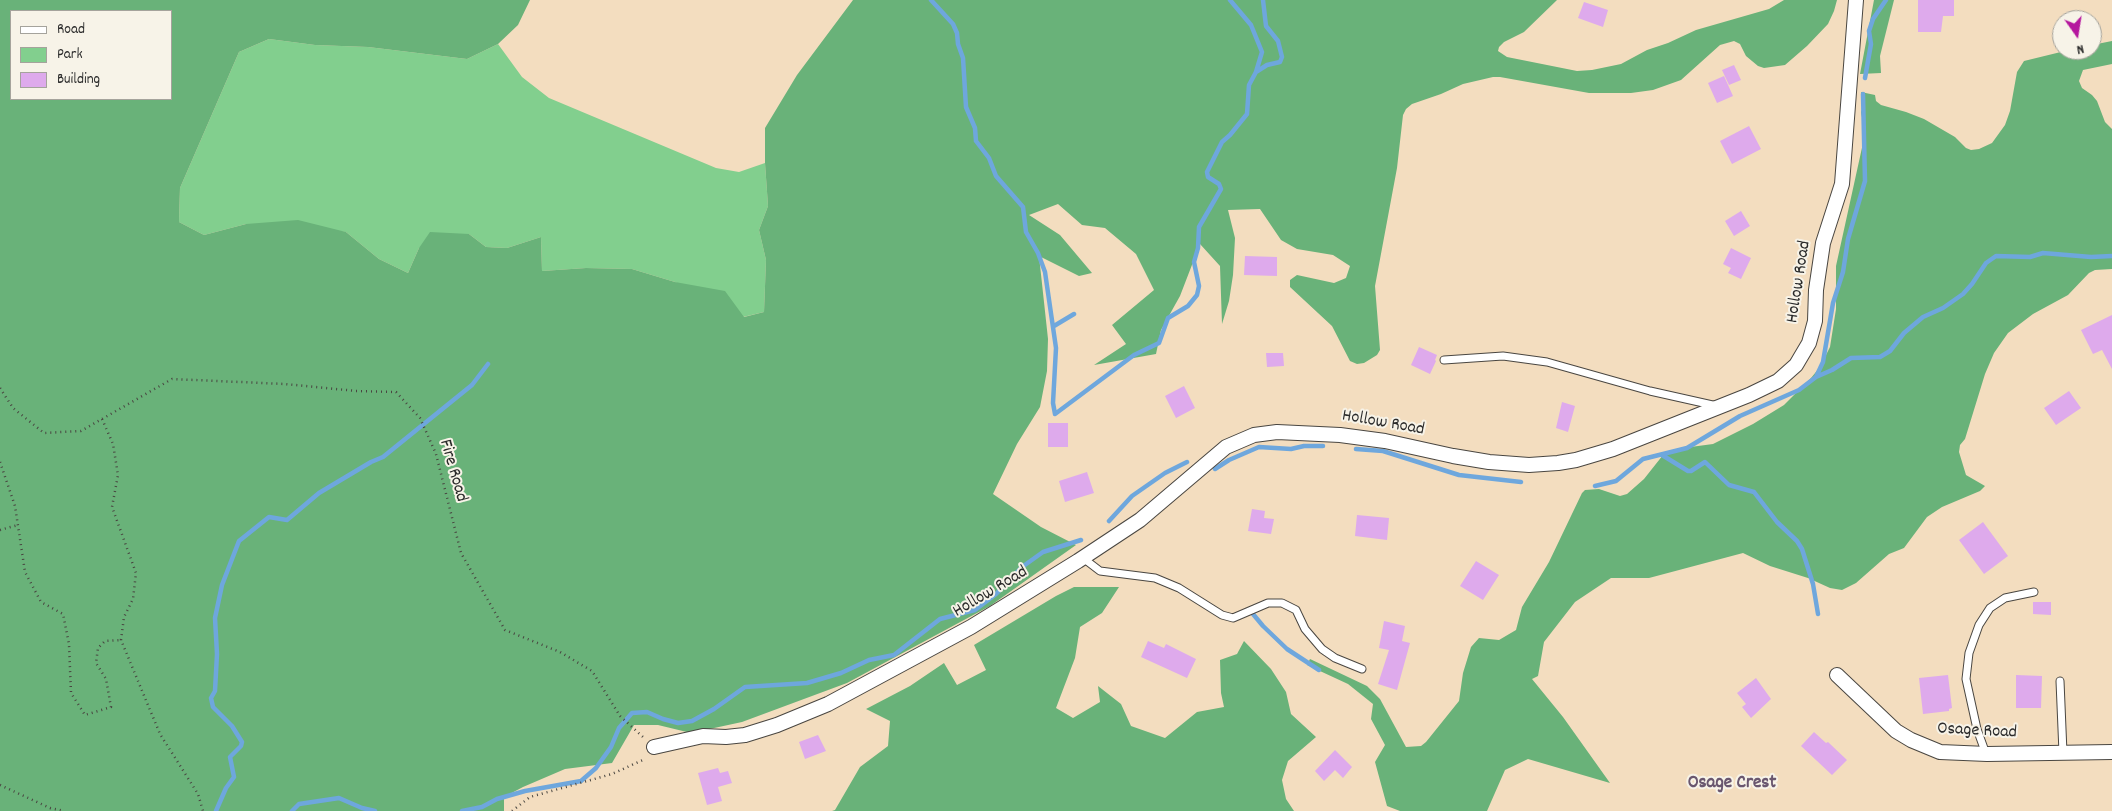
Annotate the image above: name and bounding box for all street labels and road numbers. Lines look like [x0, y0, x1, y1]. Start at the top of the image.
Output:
street label: Hollow Road [1783, 239, 1817, 325]
street label: Hollow Road [1340, 406, 1426, 442]
street label: Fire Road [433, 437, 471, 505]
street label: Hollow Road [950, 562, 1032, 624]
street label: Osage Road [1937, 719, 2017, 745]

